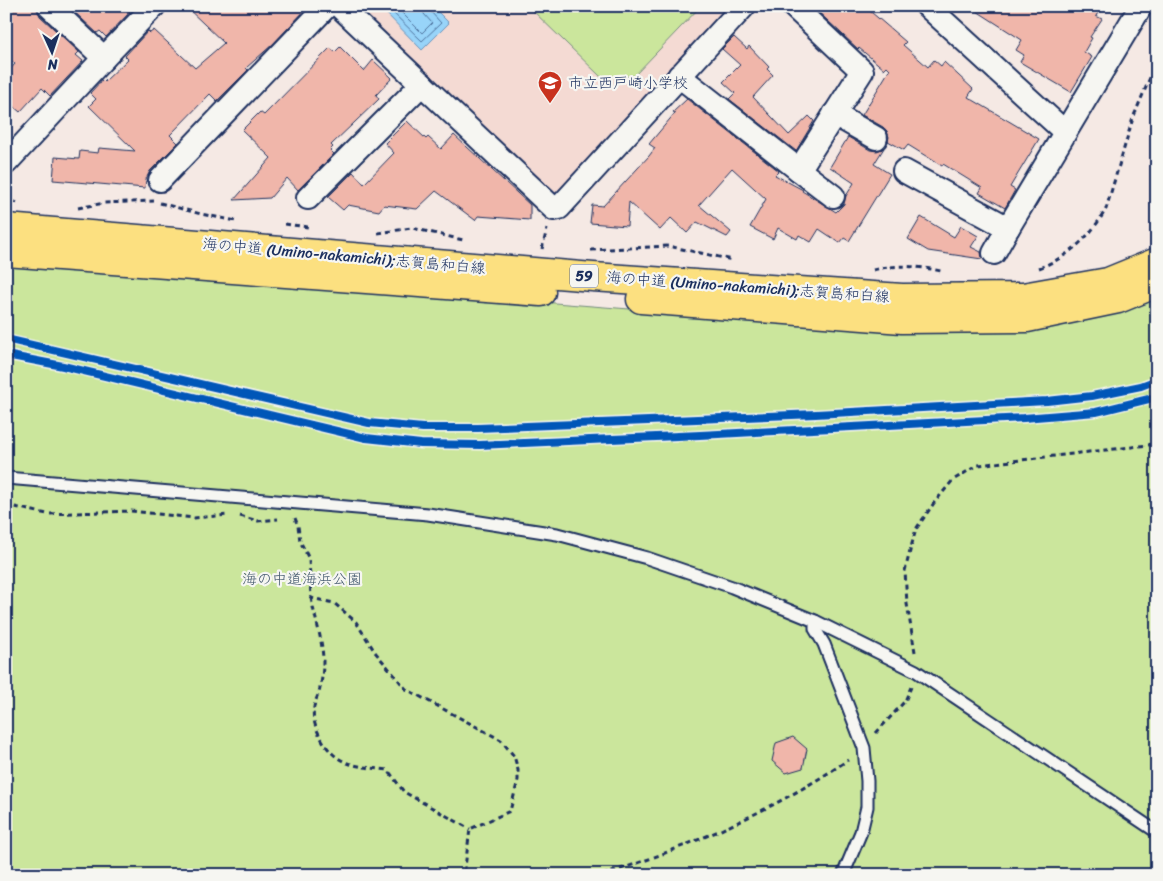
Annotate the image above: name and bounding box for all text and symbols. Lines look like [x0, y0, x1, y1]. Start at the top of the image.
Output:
north arrow [28, 28, 78, 78]
text: N [47, 52, 59, 77]
school or university icon: 市立西戸崎小学校 [537, 70, 563, 104]
place label: 市立西戸崎小学校 [568, 70, 688, 96]
street label: 海の中道 (Umino-nakamichi);志賀島和白線 [202, 231, 486, 281]
road number: 59 [570, 264, 598, 288]
street label: 海の中道 (Umino-nakamichi);志賀島和白線 [606, 264, 890, 310]
park label: 海の中道海浜公園 [242, 566, 362, 592]

